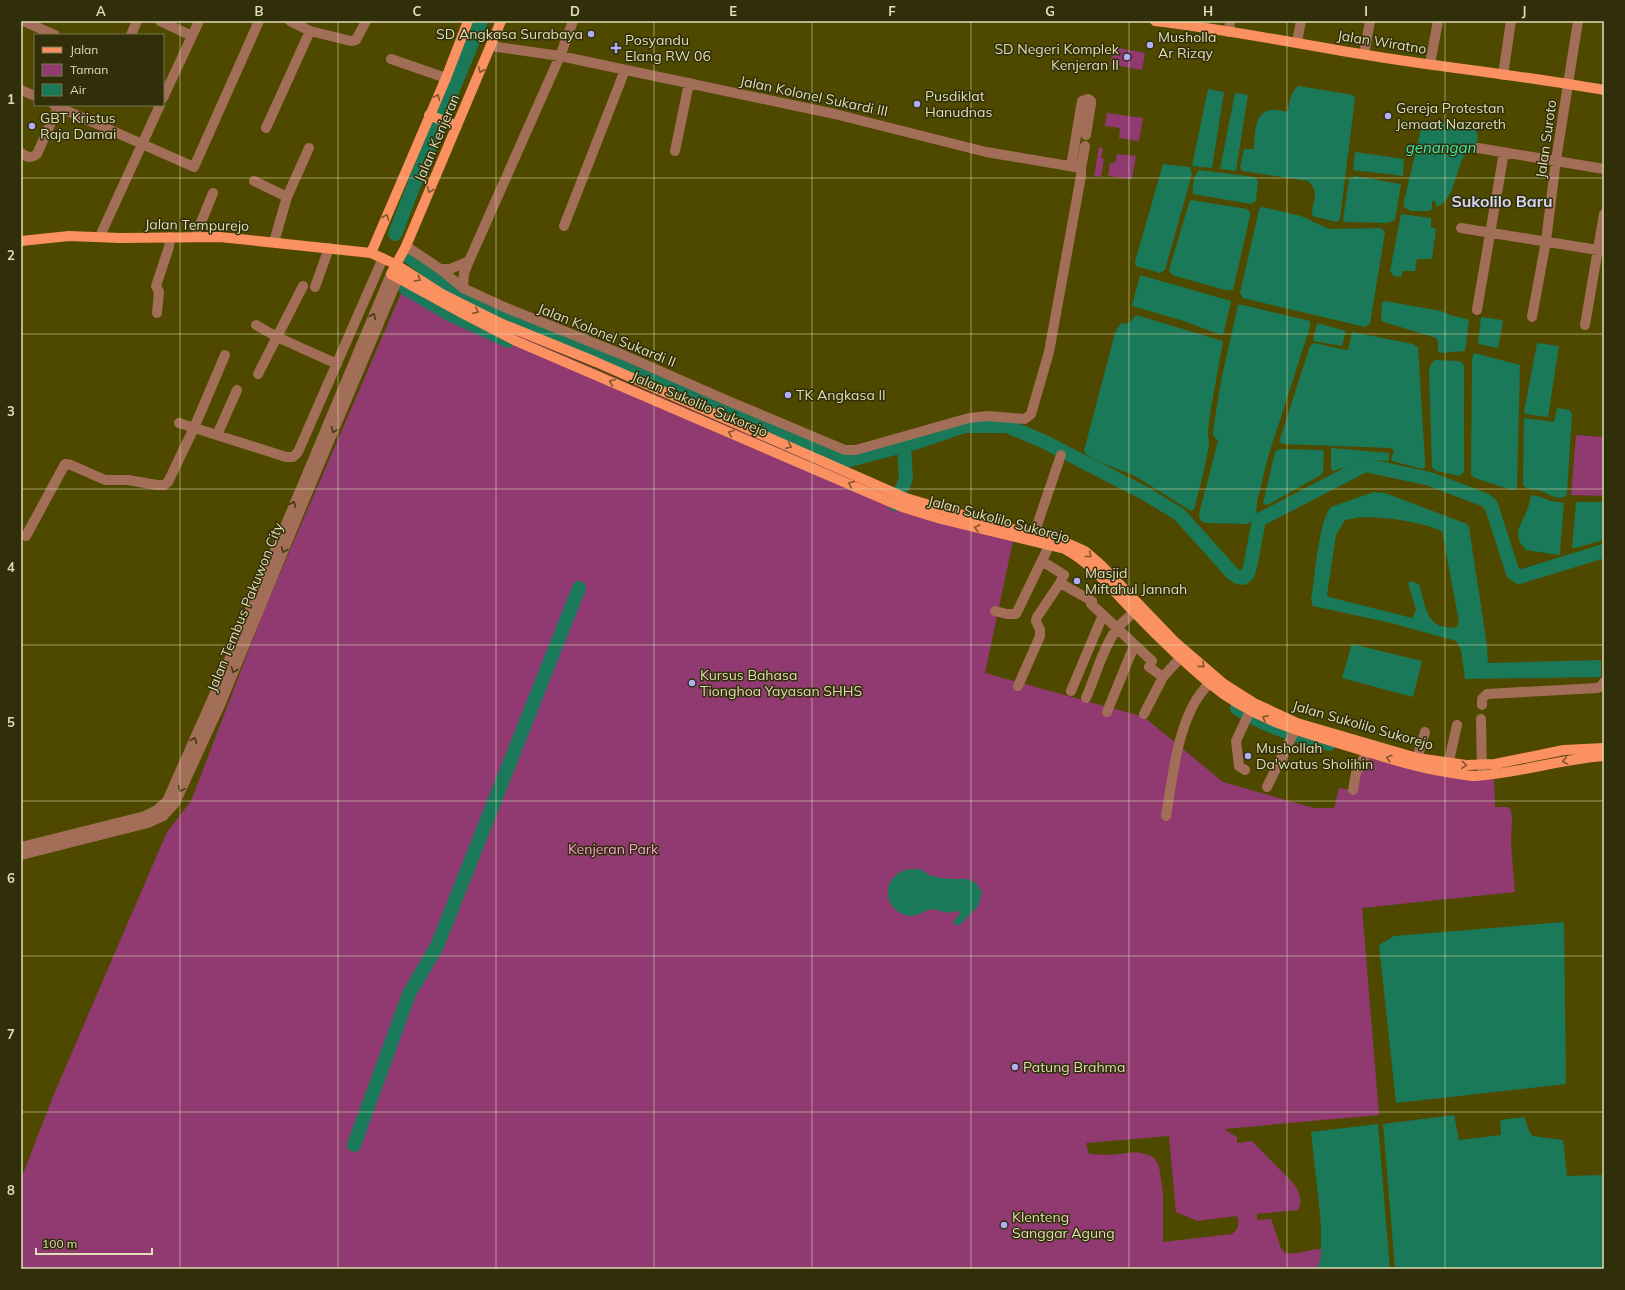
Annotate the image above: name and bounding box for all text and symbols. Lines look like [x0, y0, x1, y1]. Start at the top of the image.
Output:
text: A [96, 3, 106, 19]
text: B [255, 3, 264, 19]
text: C [413, 3, 422, 19]
text: D [570, 3, 580, 19]
text: E [729, 3, 737, 19]
text: F [888, 3, 896, 19]
text: G [1045, 3, 1055, 19]
text: H [1203, 3, 1213, 19]
text: I [1364, 3, 1368, 19]
text: J [1522, 3, 1526, 19]
place label: SD Angkasa Surabaya [436, 25, 583, 43]
street label: Jalan Wiratno [1336, 26, 1428, 58]
place label: Musholla Ar Rizqy [1158, 28, 1216, 62]
marker: SD Angkasa Surabaya [586, 29, 596, 39]
place label: Posyandu Elang RW 06 [625, 31, 711, 65]
legend [34, 34, 164, 106]
place label: SD Negeri Komplek Kenjeran II [994, 40, 1120, 74]
marker: Musholla Ar Rizqy [1145, 40, 1155, 50]
text: Jalan [70, 42, 98, 57]
marker: Posyandu Elang RW 06 [610, 42, 622, 54]
marker: SD Negeri Komplek Kenjeran II [1122, 52, 1132, 62]
text: Taman [70, 62, 108, 77]
one-way arrow [477, 67, 485, 74]
street label: Jalan Kolonel Sukardi III [738, 71, 890, 121]
text: Air [70, 82, 87, 97]
place label: Pusdiklat Hanudnas [925, 87, 992, 121]
text: 1 [7, 91, 15, 107]
street label: Jalan Kenjeran [410, 91, 464, 185]
one-way arrow [433, 94, 441, 101]
marker: Pusdiklat Hanudnas [912, 99, 922, 109]
place label: Gereja Protestan Jemaat Nazareth [1396, 99, 1506, 133]
street label: Jalan Suroto [1532, 99, 1560, 179]
place label: GBT Kristus Raja Damai [40, 109, 116, 143]
marker: Gereja Protestan Jemaat Nazareth [1383, 111, 1393, 121]
marker: GBT Kristus Raja Damai [27, 121, 37, 131]
water label: genangan [1406, 138, 1477, 157]
one-way arrow [427, 185, 435, 193]
district label: Sukolilo Baru [1451, 191, 1553, 211]
one-way arrow [381, 213, 389, 221]
street label: Jalan Tempurejo [145, 215, 249, 235]
text: 2 [7, 247, 15, 263]
one-way arrow [414, 274, 421, 282]
street label: Jalan Kolonel Sukardi II [535, 299, 679, 371]
one-way arrow [472, 307, 480, 314]
one-way arrow [368, 313, 376, 321]
street label: Jalan Sukolilo Sukorejo [629, 367, 771, 441]
one-way arrow [608, 379, 616, 387]
place label: TK Angkasa II [796, 386, 886, 404]
marker: TK Angkasa II [783, 390, 793, 400]
text: 3 [7, 403, 15, 419]
one-way arrow [331, 426, 339, 434]
one-way arrow [728, 430, 736, 438]
one-way arrow [784, 441, 792, 449]
one-way arrow [847, 481, 855, 489]
street label: Jalan Sukolilo Sukorejo [926, 491, 1072, 547]
one-way arrow [289, 501, 297, 508]
street label: Jalan Tembus Pakuwon City [203, 519, 287, 694]
one-way arrow [974, 524, 981, 533]
one-way arrow [281, 546, 289, 554]
one-way arrow [1085, 550, 1092, 557]
text: 4 [7, 559, 15, 575]
place label: Masjid Miftahul Jannah [1085, 564, 1187, 598]
marker: Masjid Miftahul Jannah [1072, 576, 1082, 586]
one-way arrow [1198, 660, 1205, 667]
place label: Kursus Bahasa Tionghoa Yayasan SHHS [700, 666, 863, 700]
one-way arrow [231, 667, 239, 674]
marker: Kursus Bahasa Tionghoa Yayasan SHHS [687, 678, 697, 688]
street label: Jalan Sukolilo Sukorejo [1290, 696, 1436, 754]
text: 5 [7, 714, 15, 730]
one-way arrow [1262, 715, 1269, 723]
one-way arrow [189, 737, 197, 745]
place label: Mushollah Da'watus Sholihin [1256, 739, 1373, 773]
marker: Mushollah Da'watus Sholihin [1243, 751, 1253, 761]
one-way arrow [1385, 754, 1392, 763]
one-way arrow [1562, 756, 1568, 765]
one-way arrow [1461, 760, 1467, 769]
one-way arrow [178, 785, 186, 792]
park label: Kenjeran Park [568, 840, 659, 858]
text: 6 [7, 870, 15, 886]
text: 7 [7, 1026, 15, 1042]
place label: Patung Brahma [1023, 1058, 1125, 1076]
marker: Patung Brahma [1010, 1062, 1020, 1072]
text: 8 [7, 1182, 15, 1198]
place label: Klenteng Sanggar Agung [1012, 1208, 1115, 1242]
marker: Klenteng Sanggar Agung [999, 1220, 1009, 1230]
scale bar [36, 1230, 152, 1256]
text: 100 m [42, 1236, 77, 1251]

